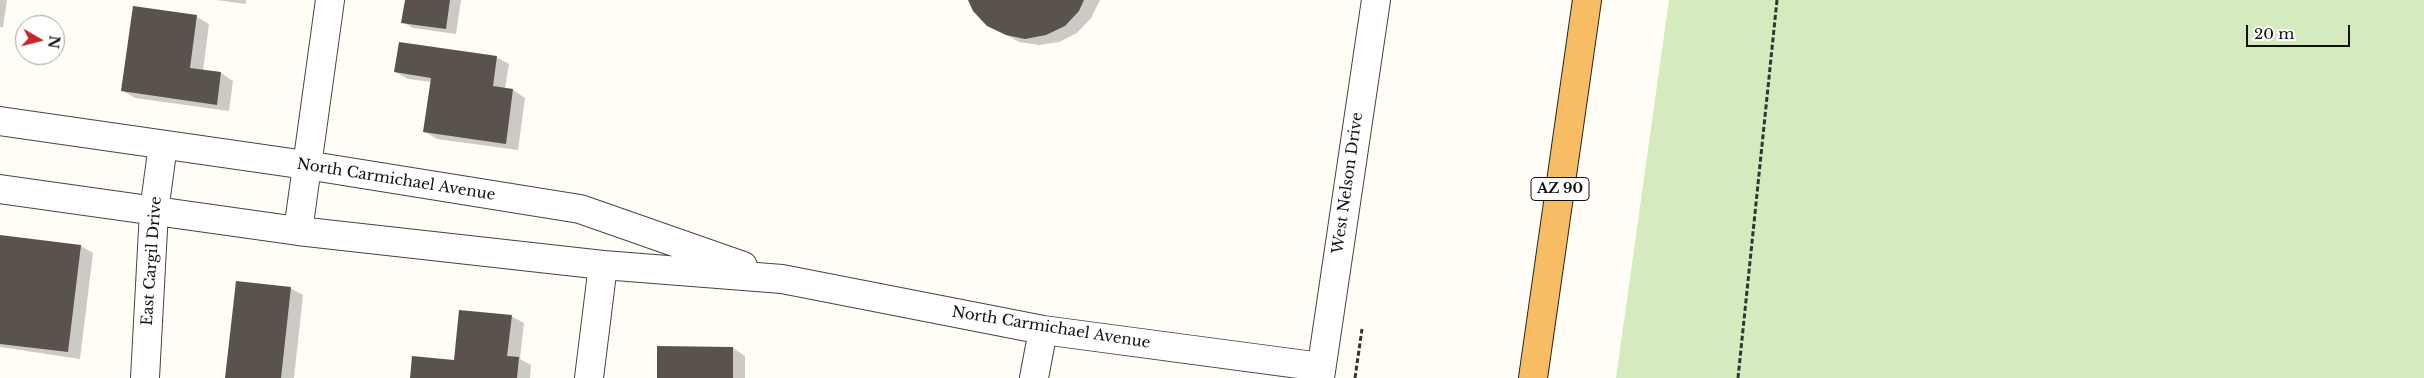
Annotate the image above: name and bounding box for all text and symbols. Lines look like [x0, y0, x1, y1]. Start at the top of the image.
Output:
north arrow [15, 15, 65, 65]
scale bar [2249, 15, 2353, 47]
text: 20 m [2254, 24, 2294, 43]
text: N [44, 34, 64, 50]
street label: West Nelson Drive [1329, 111, 1367, 255]
street label: North Carmichael Avenue [296, 155, 496, 205]
road number: AZ 90 [1531, 178, 1589, 200]
street label: East Cargil Drive [139, 196, 165, 326]
street label: North Carmichael Avenue [951, 303, 1151, 353]

